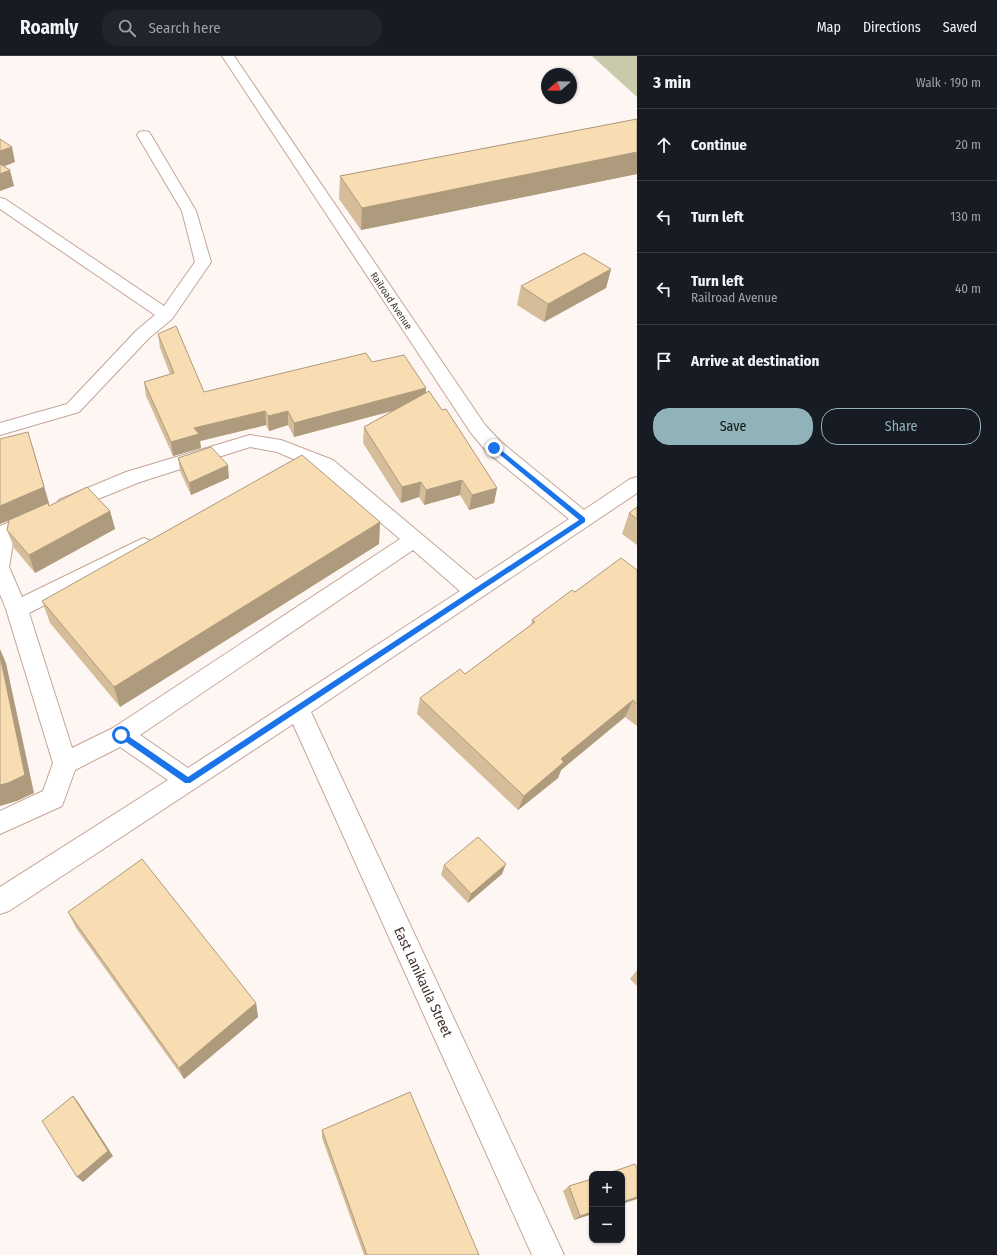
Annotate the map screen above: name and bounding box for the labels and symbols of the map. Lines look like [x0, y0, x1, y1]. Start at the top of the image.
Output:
north arrow [541, 68, 577, 104]
street label: Railroad Avenue [367, 270, 415, 332]
route end [485, 439, 503, 457]
route start [112, 726, 130, 744]
street label: East Lanikaula Street [390, 924, 456, 1040]

